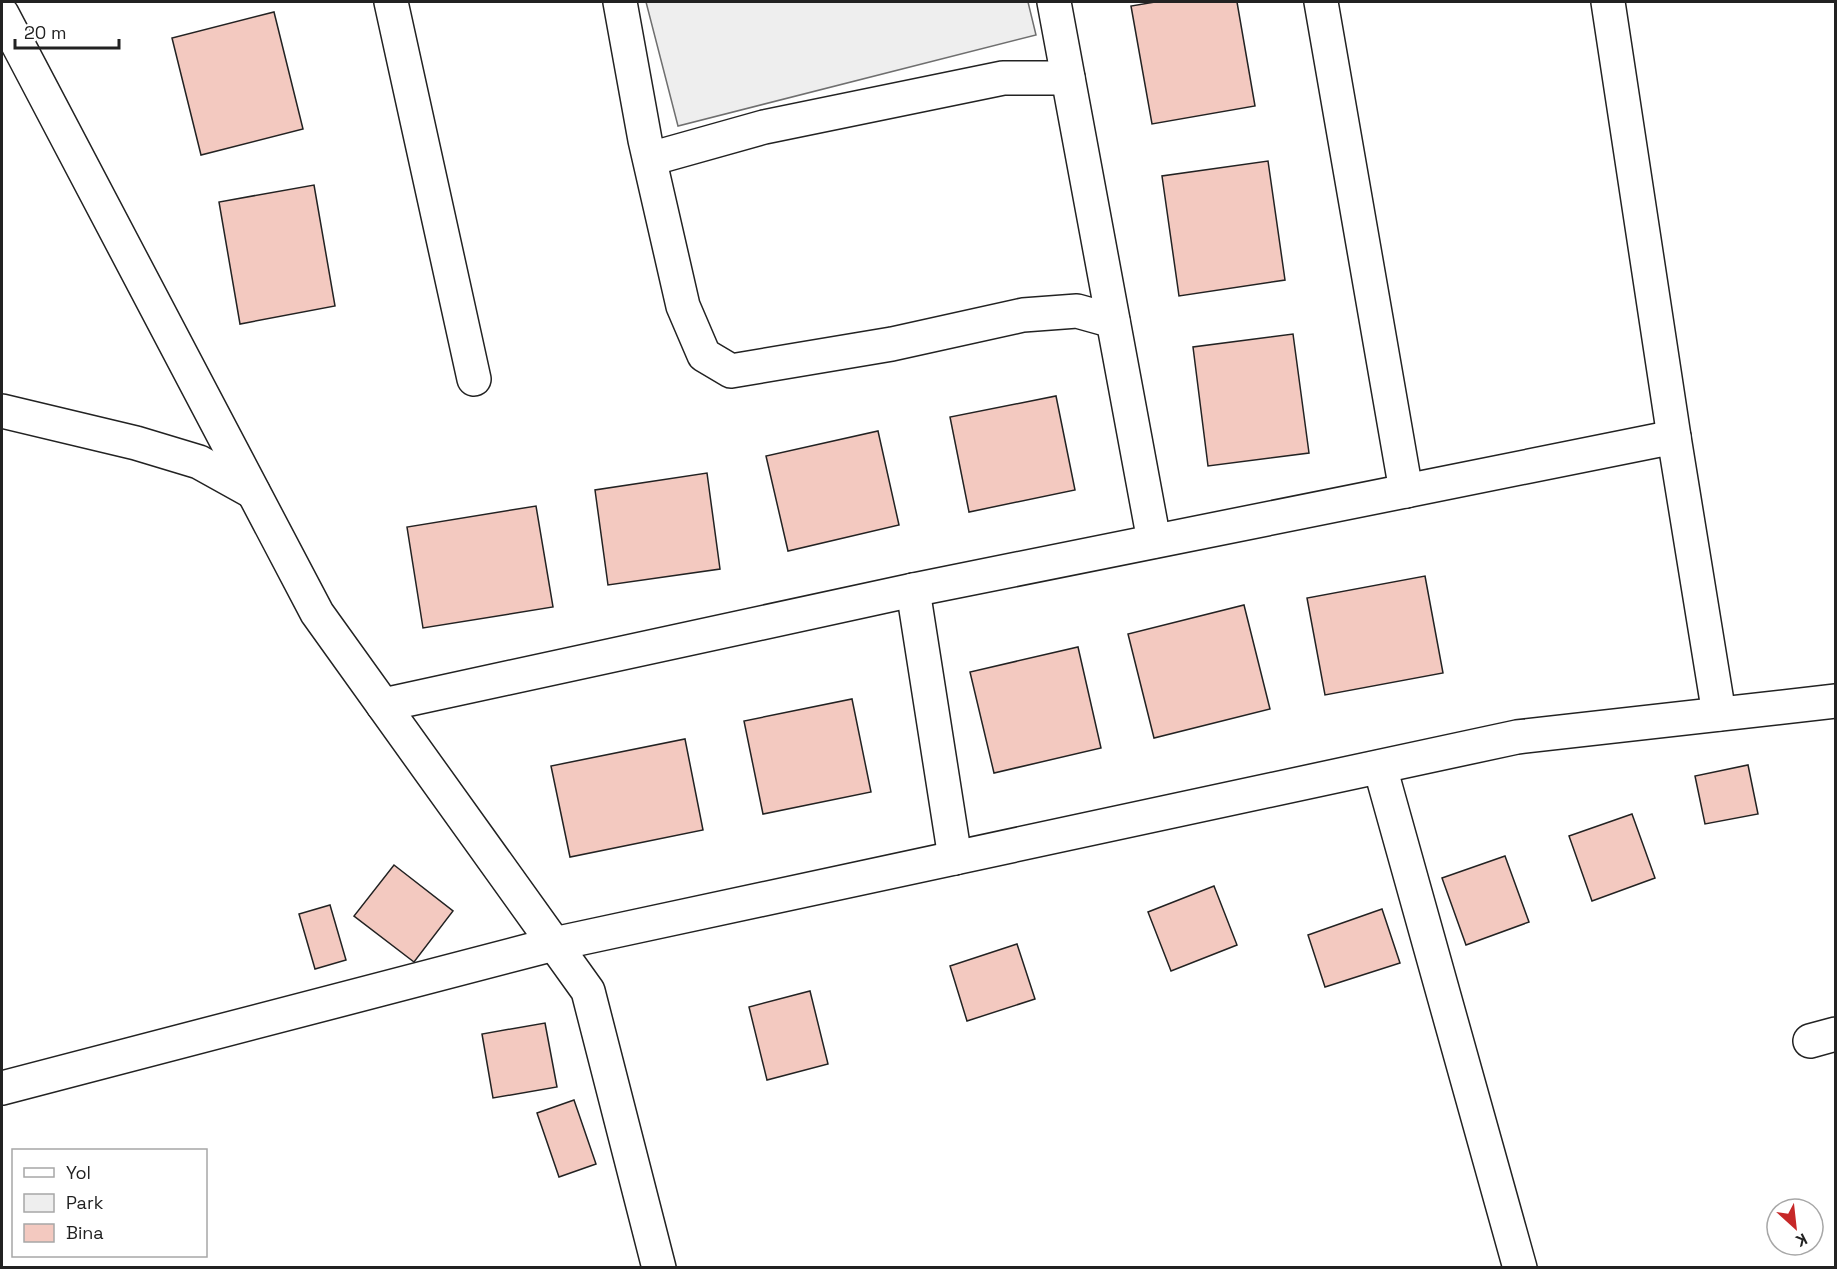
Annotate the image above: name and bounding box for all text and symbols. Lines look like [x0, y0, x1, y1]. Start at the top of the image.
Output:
scale bar [15, 12, 118, 50]
text: 20 m [24, 21, 67, 44]
legend [12, 1149, 207, 1257]
text: Yol [66, 1161, 91, 1184]
text: Park [66, 1191, 104, 1214]
north arrow [1765, 1197, 1825, 1257]
text: Bina [66, 1221, 104, 1244]
text: K [1792, 1228, 1811, 1252]

